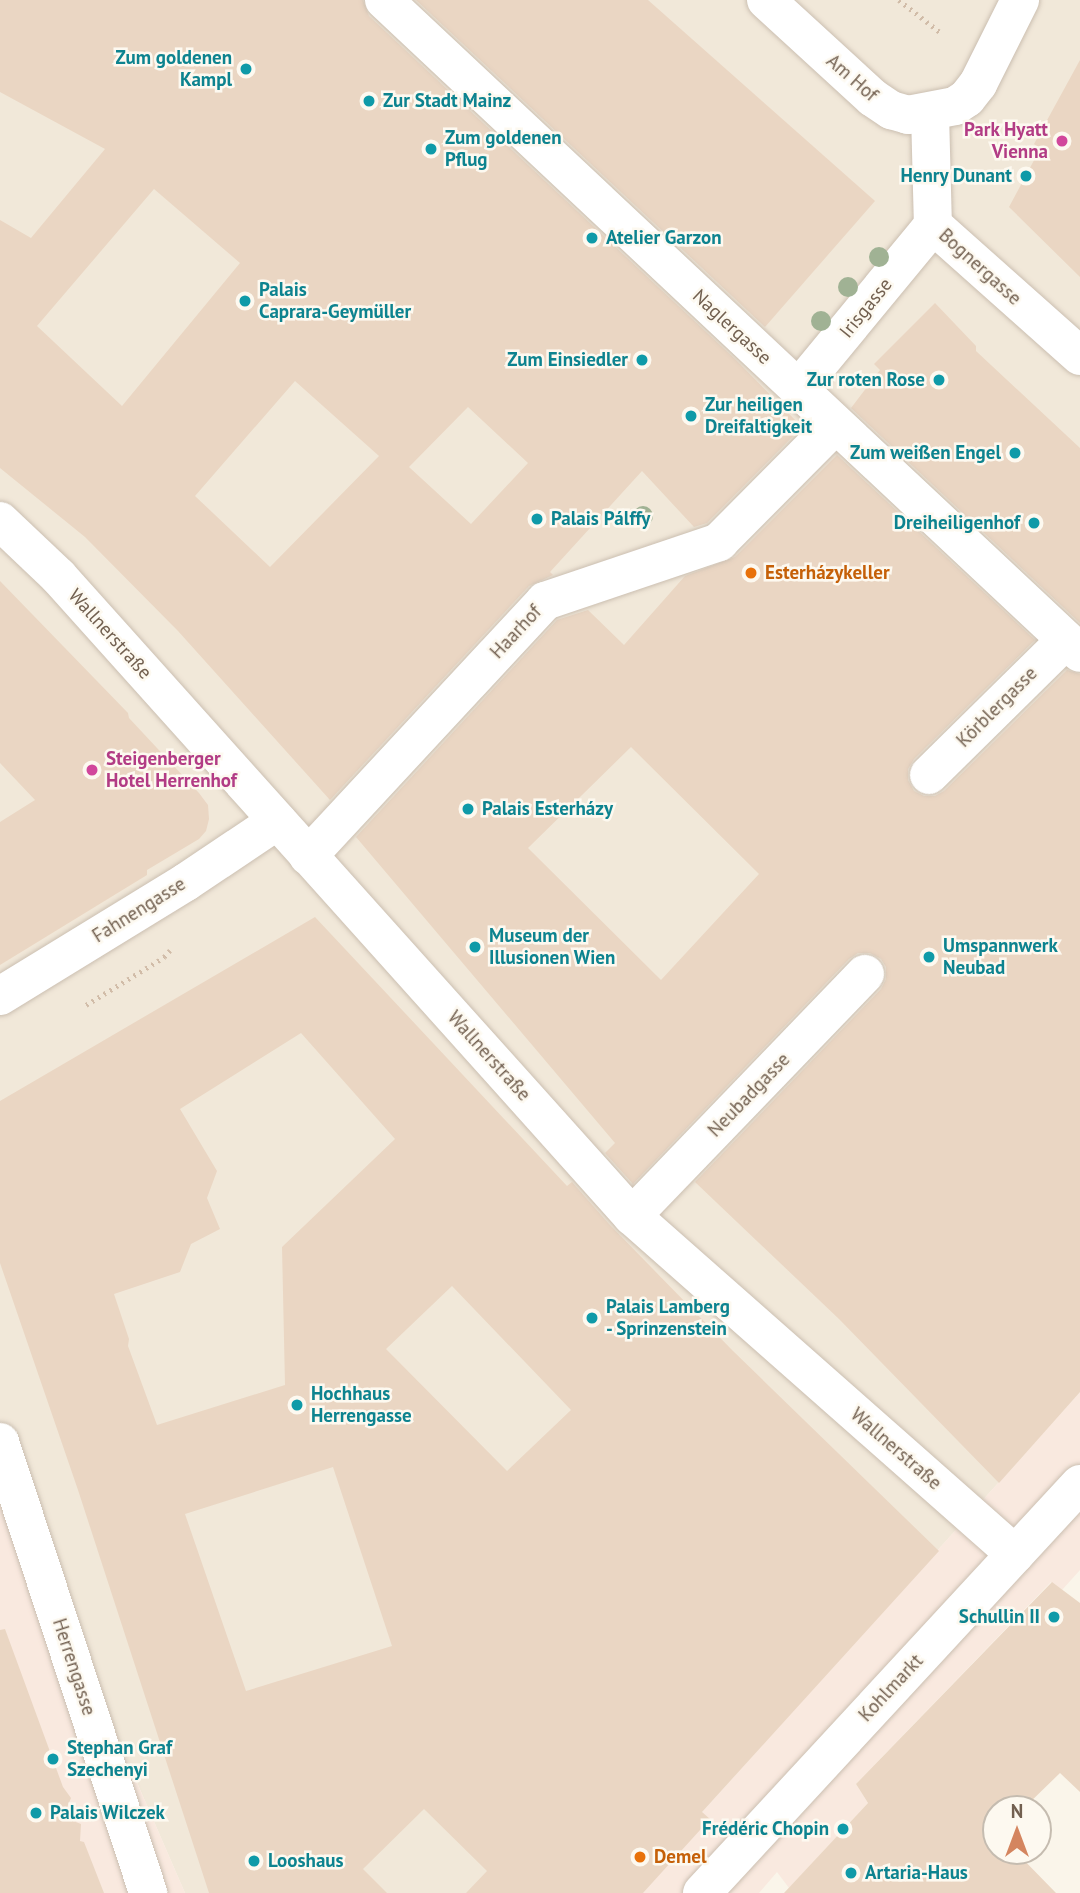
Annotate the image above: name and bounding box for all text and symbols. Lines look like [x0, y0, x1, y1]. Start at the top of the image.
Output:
place label: Zum goldenen Kampl [115, 47, 232, 91]
street label: Am Hof [822, 50, 882, 106]
marker: Zum goldenen Kampl [238, 61, 254, 77]
place label: Zur Stadt Mainz [383, 90, 511, 112]
marker: Zur Stadt Mainz [361, 93, 377, 109]
place label: Park Hyatt Vienna [963, 119, 1048, 163]
place label: Zum goldenen Pflug [445, 127, 562, 171]
marker: Park Hyatt Vienna [1054, 133, 1070, 149]
marker: Zum goldenen Pflug [423, 141, 439, 157]
place label: Henry Dunant [900, 165, 1012, 187]
marker: Henry Dunant [1018, 168, 1034, 184]
street label: Bognergasse [934, 224, 1026, 310]
place label: Atelier Garzon [606, 227, 722, 249]
marker: Atelier Garzon [584, 230, 600, 246]
street label: Irisgasse [835, 273, 897, 343]
place label: Palais Caprara-Geymüller [259, 279, 411, 323]
street label: Naglergasse [688, 285, 776, 369]
marker: Palais Caprara-Geymüller [237, 293, 253, 309]
place label: Zum Einsiedler [507, 349, 628, 371]
marker: Zum Einsiedler [634, 352, 650, 368]
place label: Zur roten Rose [807, 369, 925, 391]
marker: Zur roten Rose [931, 372, 947, 388]
place label: Zur heiligen Dreifaltigkeit [705, 394, 812, 438]
marker: Zur heiligen Dreifaltigkeit [683, 408, 699, 424]
place label: Zum weißen Engel [850, 442, 1001, 464]
marker: Zum weißen Engel [1007, 445, 1023, 461]
place label: Palais Pálffy [551, 508, 650, 530]
marker: Palais Pálffy [529, 511, 545, 527]
place label: Dreiheiligenhof [894, 512, 1020, 534]
marker: Dreiheiligenhof [1026, 515, 1042, 531]
place label: Esterházykeller [765, 562, 890, 584]
marker: Esterházykeller [743, 565, 759, 581]
street label: Wallnerstraße [64, 584, 156, 684]
street label: Haarhof [486, 601, 546, 663]
street label: Körblergasse [952, 662, 1042, 752]
place label: Steigenberger Hotel Herrenhof [106, 748, 237, 792]
marker: Steigenberger Hotel Herrenhof [84, 762, 100, 778]
place label: Palais Esterházy [482, 798, 613, 820]
marker: Palais Esterházy [460, 801, 476, 817]
street label: Fahnengasse [88, 872, 190, 948]
place label: Museum der Illusionen Wien [489, 925, 616, 969]
place label: Umspannwerk Neubad [943, 935, 1058, 979]
marker: Museum der Illusionen Wien [467, 939, 483, 955]
marker: Umspannwerk Neubad [921, 949, 937, 965]
street label: Wallnerstraße [443, 1006, 535, 1106]
street label: Neubadgasse [703, 1048, 795, 1142]
place label: Palais Lamberg - Sprinzenstein [606, 1296, 730, 1340]
marker: Palais Lamberg - Sprinzenstein [584, 1310, 600, 1326]
place label: Hochhaus Herrengasse [311, 1383, 412, 1427]
marker: Hochhaus Herrengasse [289, 1397, 305, 1413]
street label: Wallnerstraße [846, 1403, 946, 1495]
place label: Schullin II [959, 1606, 1040, 1628]
marker: Schullin II [1046, 1609, 1062, 1625]
street label: Herrengasse [48, 1616, 100, 1718]
street label: Kohlmarkt [854, 1650, 928, 1726]
place label: Stephan Graf Szechenyi [67, 1737, 172, 1781]
marker: Stephan Graf Szechenyi [45, 1751, 61, 1767]
north arrow [982, 1795, 1052, 1865]
text: N [1011, 1799, 1023, 1823]
place label: Palais Wilczek [50, 1802, 165, 1824]
marker: Palais Wilczek [28, 1805, 44, 1821]
place label: Frédéric Chopin [701, 1818, 829, 1840]
marker: Frédéric Chopin [835, 1821, 851, 1837]
place label: Demel [654, 1846, 706, 1868]
marker: Demel [632, 1849, 648, 1865]
place label: Looshaus [268, 1850, 344, 1872]
marker: Looshaus [246, 1853, 262, 1869]
place label: Artaria-Haus [865, 1862, 968, 1884]
marker: Artaria-Haus [843, 1865, 859, 1881]

